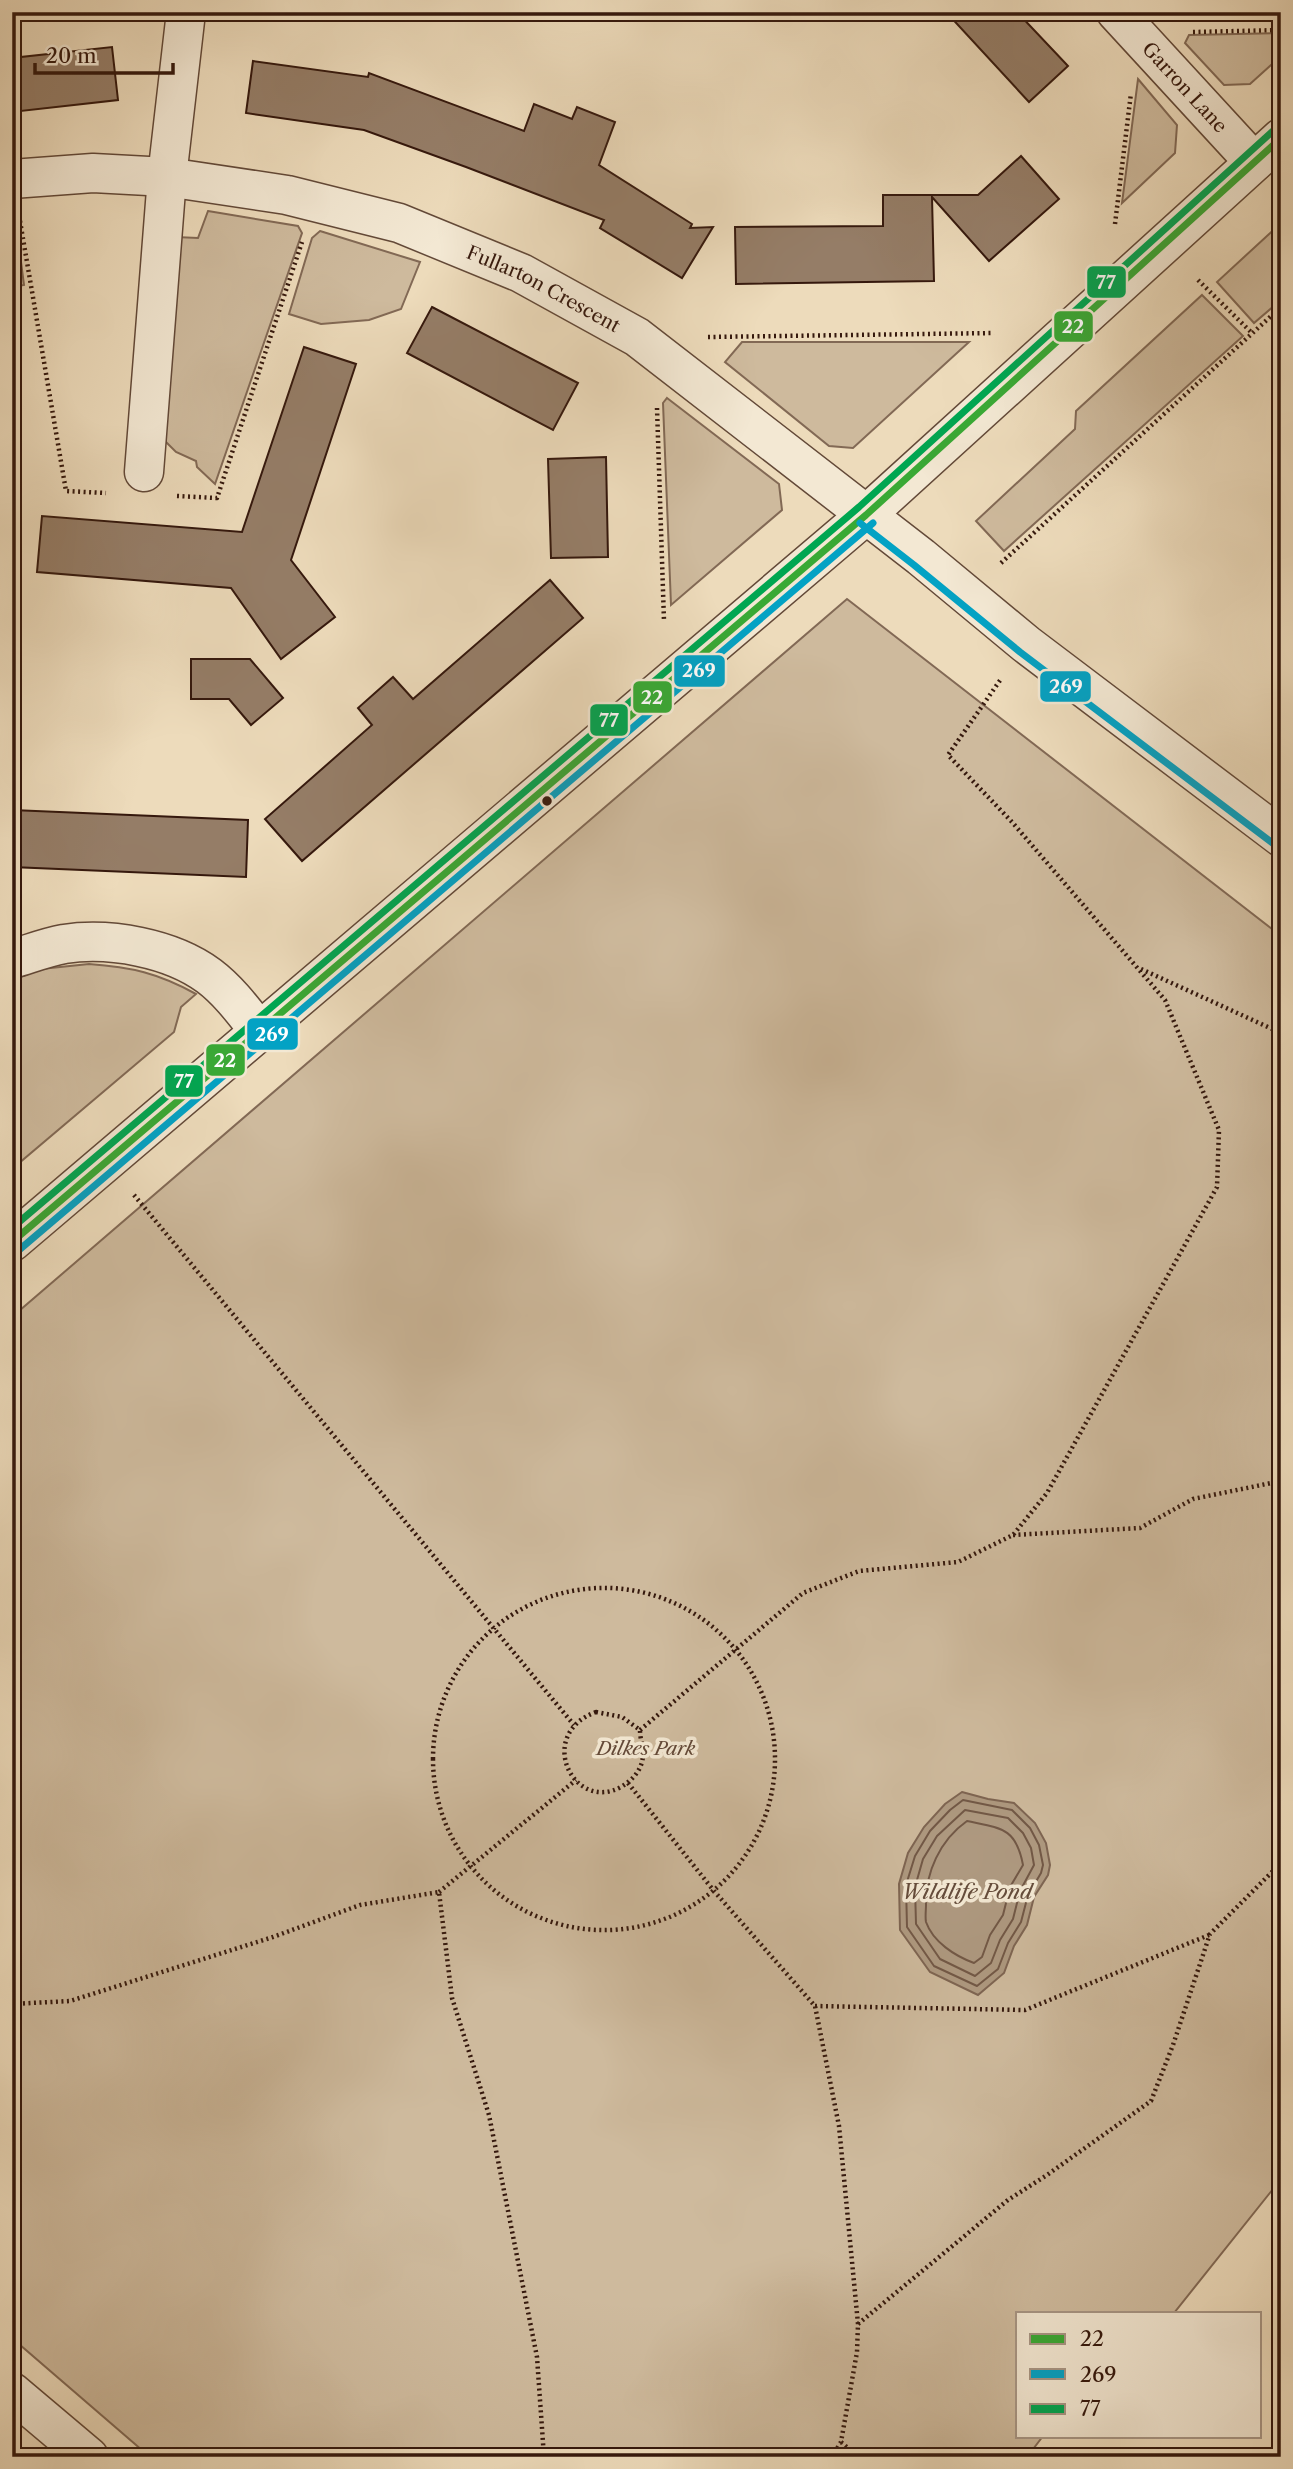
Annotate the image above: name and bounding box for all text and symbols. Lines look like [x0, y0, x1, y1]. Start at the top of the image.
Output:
scale bar [35, 32, 173, 76]
street label: Garron Lane [1137, 37, 1232, 137]
text: 20 m [46, 43, 97, 68]
street label: Fullarton Crescent [463, 241, 624, 338]
line badge: 77 [1086, 265, 1127, 299]
text: 77 [1096, 271, 1116, 294]
line badge: 22 [1053, 310, 1094, 343]
text: 22 [1062, 315, 1084, 338]
line badge: 269 [673, 654, 726, 688]
text: 269 [682, 659, 716, 682]
line badge: 269 [1039, 670, 1092, 703]
text: 269 [1049, 675, 1083, 698]
line badge: 22 [632, 680, 673, 714]
text: 22 [641, 686, 663, 709]
line badge: 77 [589, 703, 629, 737]
text: 77 [599, 709, 619, 732]
unlabelled marker [540, 794, 554, 808]
line badge: 269 [246, 1017, 299, 1051]
text: 269 [255, 1023, 289, 1046]
line badge: 22 [205, 1043, 246, 1077]
text: 22 [214, 1049, 236, 1072]
line badge: 77 [164, 1064, 204, 1098]
text: 77 [174, 1070, 194, 1093]
park label: Dilkes Park [595, 1737, 696, 1760]
water label: Wildlife Pond [902, 1879, 1035, 1904]
legend [1016, 2312, 1262, 2438]
text: 22 [1080, 2326, 1104, 2351]
text: 269 [1080, 2362, 1117, 2387]
text: 77 [1080, 2396, 1101, 2421]

